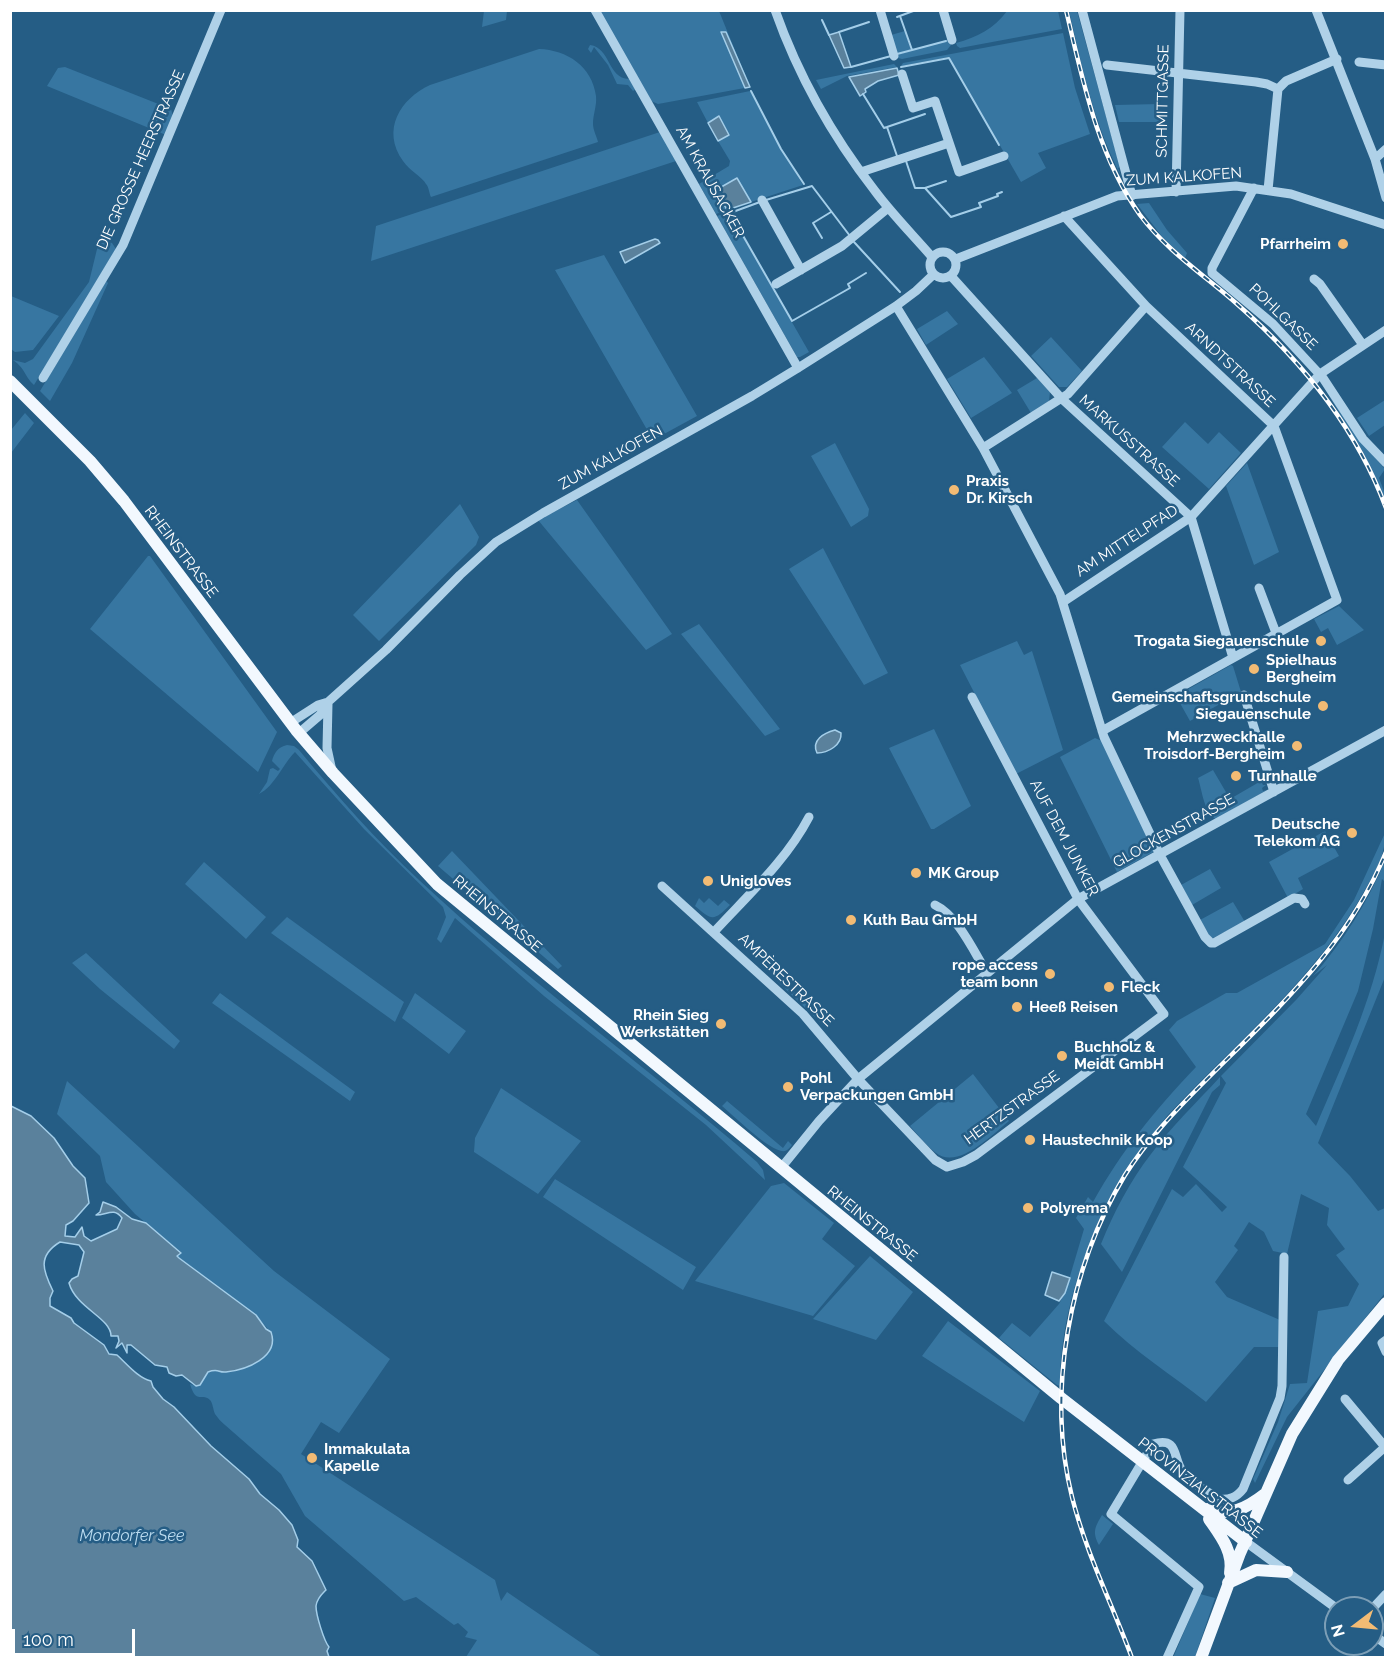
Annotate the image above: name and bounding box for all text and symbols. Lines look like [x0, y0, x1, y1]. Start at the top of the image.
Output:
street label: SCHMITTGASSE [1153, 44, 1173, 158]
street label: DIE GROSSE HEERSTRASSE [93, 67, 189, 253]
street label: AM KRAUSACKER [672, 123, 748, 241]
street label: ZUM KALKOFEN [1125, 164, 1243, 190]
place label: Pfarrheim [1260, 235, 1331, 253]
marker: Pfarrheim [1336, 237, 1350, 251]
street label: POHLGASSE [1245, 280, 1321, 354]
street label: ARNDTSTRASSE [1181, 319, 1279, 411]
street label: MARKUSSTRASSE [1075, 391, 1183, 491]
street label: ZUM KALKOFEN [556, 422, 666, 494]
place label: Praxis Dr. Kirsch [966, 472, 1033, 507]
marker: Praxis Dr. Kirsch [947, 483, 961, 497]
street label: AM MITTELPFAD [1072, 501, 1182, 581]
street label: RHEINSTRASSE [141, 502, 221, 602]
place label: Trogata Siegauenschule [1134, 632, 1309, 650]
marker: Trogata Siegauenschule [1314, 634, 1328, 648]
place label: Spielhaus Bergheim [1266, 651, 1337, 686]
marker: Spielhaus Bergheim [1247, 662, 1261, 676]
place label: Gemeinschaftsgrundschule Siegauenschule [1112, 688, 1311, 723]
marker: Gemeinschaftsgrundschule Siegauenschule [1316, 699, 1330, 713]
place label: Mehrzweckhalle Troisdorf-Bergheim [1144, 728, 1285, 763]
marker: Mehrzweckhalle Troisdorf-Bergheim [1290, 739, 1304, 753]
place label: Turnhalle [1248, 767, 1317, 785]
marker: Turnhalle [1229, 769, 1243, 783]
street label: AUF DEM JUNKER [1026, 777, 1102, 899]
street label: GLOCKENSTRASSE [1110, 790, 1238, 872]
place label: Deutsche Telekom AG [1254, 815, 1340, 850]
marker: Deutsche Telekom AG [1345, 826, 1359, 840]
place label: MK Group [928, 864, 999, 882]
marker: MK Group [909, 866, 923, 880]
street label: RHEINSTRASSE [449, 872, 545, 956]
place label: Unigloves [720, 872, 791, 890]
marker: Unigloves [701, 874, 715, 888]
place label: Kuth Bau GmbH [863, 911, 978, 929]
marker: Kuth Bau GmbH [844, 913, 858, 927]
street label: AMPÈRESTRASSE [734, 930, 838, 1030]
place label: rope access team bonn [952, 956, 1038, 991]
marker: rope access team bonn [1043, 967, 1057, 981]
place label: Fleck [1121, 978, 1160, 996]
marker: Fleck [1102, 980, 1116, 994]
place label: Heeß Reisen [1029, 998, 1118, 1016]
marker: Heeß Reisen [1010, 1000, 1024, 1014]
place label: Rhein Sieg Werkstätten [620, 1006, 709, 1041]
marker: Rhein Sieg Werkstätten [714, 1017, 728, 1031]
place label: Buchholz & Meidt GmbH [1074, 1038, 1164, 1073]
marker: Buchholz & Meidt GmbH [1055, 1049, 1069, 1063]
street label: HERTZSTRASSE [961, 1067, 1063, 1149]
place label: Pohl Verpackungen GmbH [800, 1069, 954, 1104]
marker: Pohl Verpackungen GmbH [781, 1080, 795, 1094]
place label: Haustechnik Koop [1042, 1131, 1173, 1149]
marker: Haustechnik Koop [1023, 1133, 1037, 1147]
street label: RHEINSTRASSE [823, 1182, 921, 1266]
place label: Polyrema [1040, 1199, 1108, 1217]
marker: Polyrema [1021, 1201, 1035, 1215]
street label: PROVINZIALSTRASSE [1134, 1434, 1266, 1542]
place label: Immakulata Kapelle [324, 1440, 410, 1475]
marker: Immakulata Kapelle [305, 1451, 319, 1465]
water label: Mondorfer See [79, 1526, 185, 1546]
north arrow [1324, 1596, 1384, 1656]
scale bar [15, 1617, 138, 1655]
text: N [1327, 1622, 1349, 1639]
text: 100 m [23, 1629, 74, 1650]

